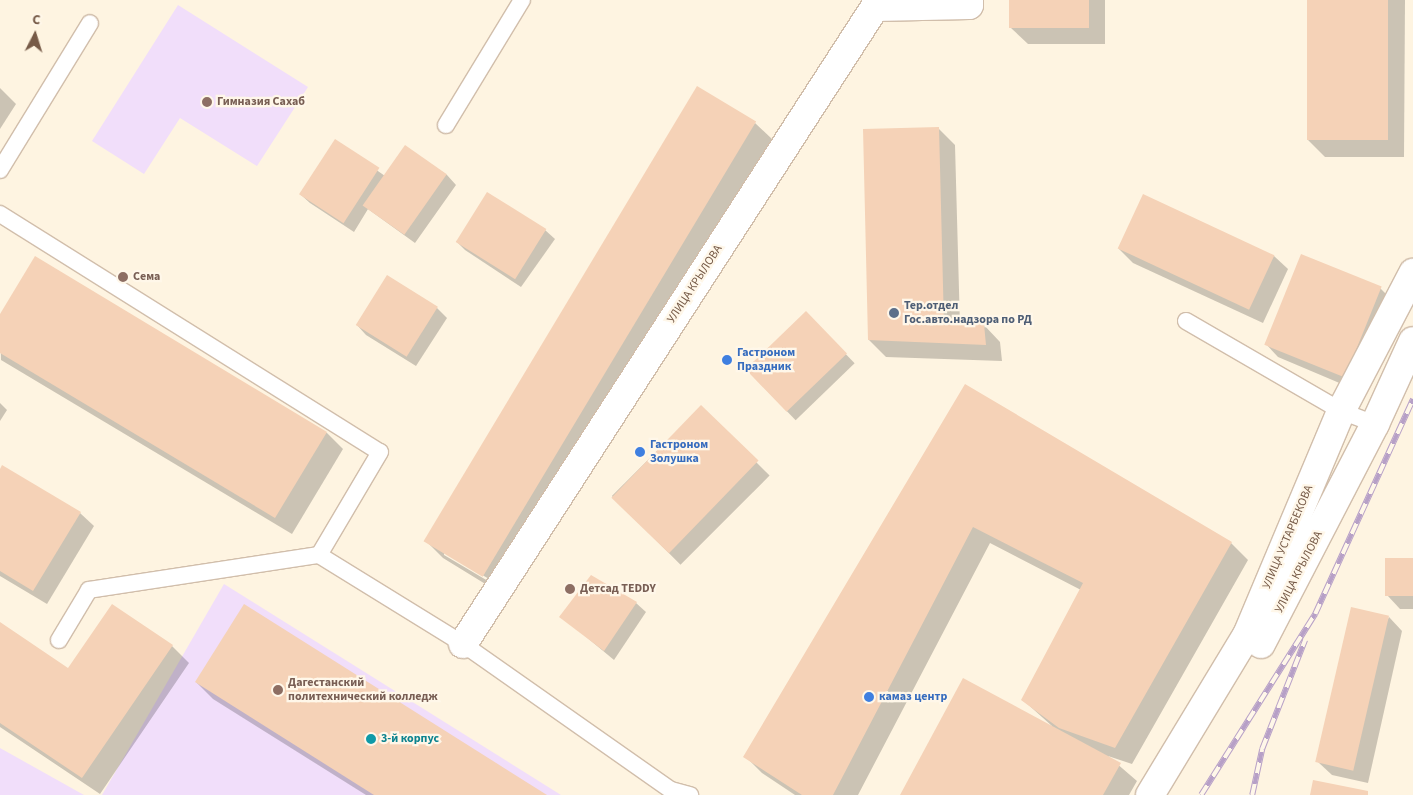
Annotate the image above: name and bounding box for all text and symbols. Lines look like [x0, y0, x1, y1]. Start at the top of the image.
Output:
north arrow [10, 10, 60, 60]
text: С [31, 10, 41, 30]
place label: Гимназия Сахаб [217, 95, 305, 109]
marker: Гимназия Сахаб [201, 96, 213, 108]
street label: УЛИЦА КРЫЛОВА [664, 242, 726, 326]
place label: Сема [133, 270, 160, 284]
marker: Сема [117, 271, 129, 283]
place label: Тер.отдел Гос.авто.надзора по РД [904, 299, 1032, 327]
marker: Тер.отдел Гос.авто.надзора по РД [888, 307, 900, 319]
place label: Гастроном Праздник [737, 346, 795, 374]
marker: Гастроном Праздник [721, 354, 733, 366]
place label: Гастроном Золушка [650, 438, 708, 466]
marker: Гастроном Золушка [634, 446, 646, 458]
street label: УЛИЦА УСТАРБЕКОВА [1260, 483, 1316, 591]
street label: УЛИЦА КРЫЛОВА [1272, 529, 1326, 615]
place label: Детсад TEDDY [580, 582, 656, 596]
marker: Детсад TEDDY [564, 583, 576, 595]
place label: Дагестанский политехнический колледж [288, 676, 438, 704]
marker: Дагестанский политехнический колледж [272, 684, 284, 696]
place label: камаз центр [879, 690, 947, 704]
marker: камаз центр [863, 691, 875, 703]
place label: 3-й корпус [381, 732, 439, 746]
marker: 3-й корпус [365, 733, 377, 745]

